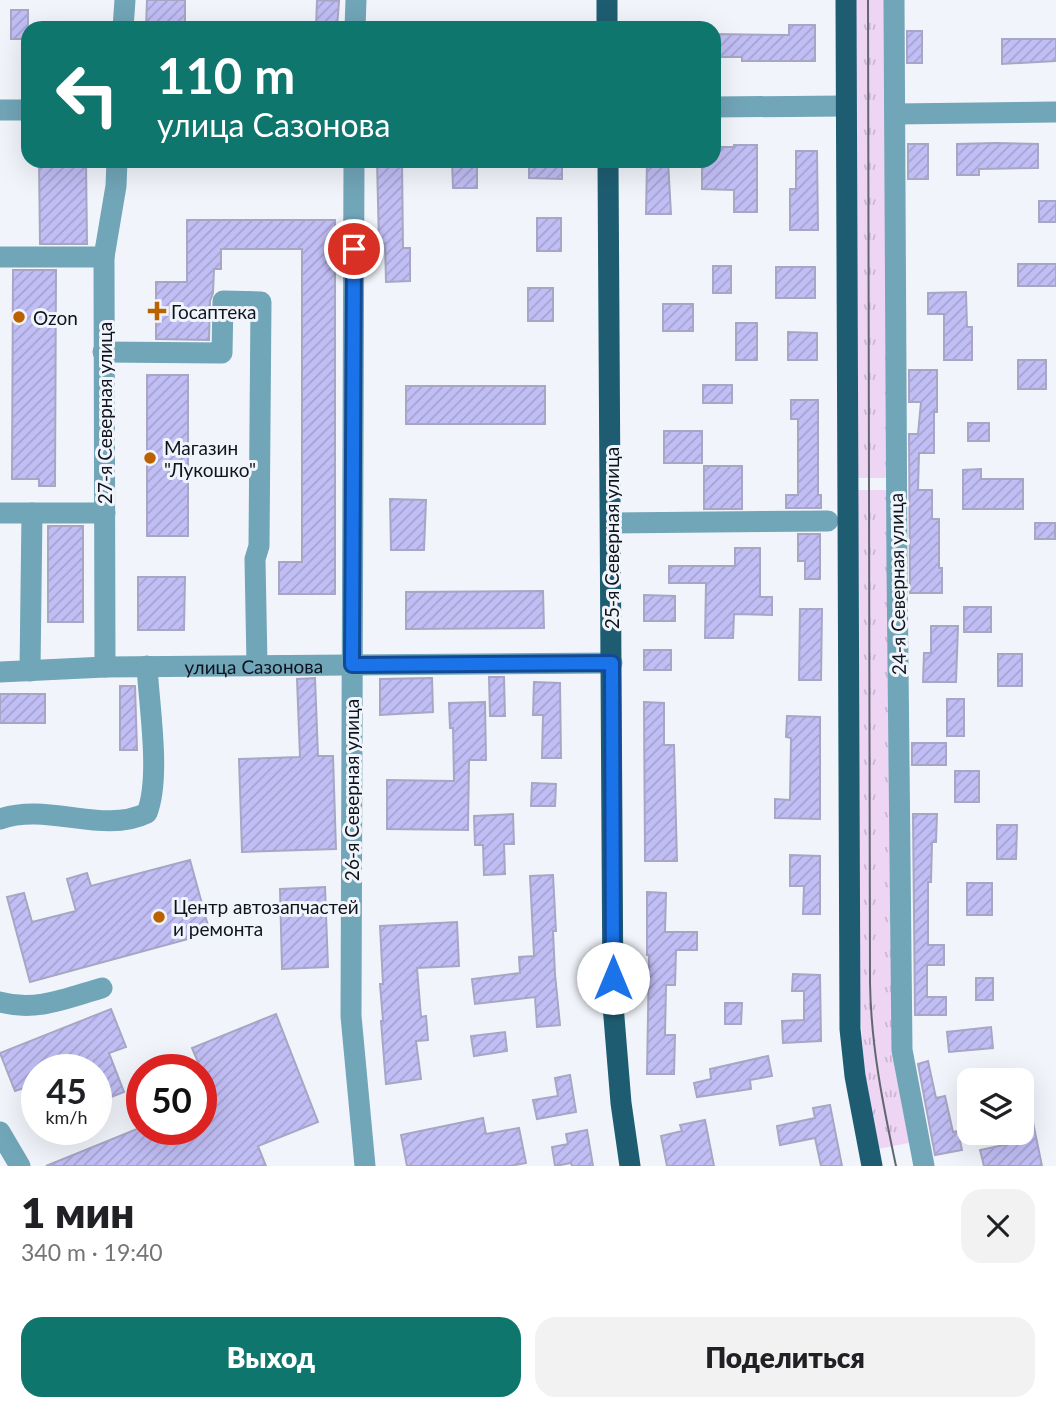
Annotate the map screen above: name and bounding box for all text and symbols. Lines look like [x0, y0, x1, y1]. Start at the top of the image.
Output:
text: 110 m [157, 46, 295, 104]
icon: left [42, 49, 133, 140]
text: улица Сазонова [157, 105, 390, 144]
pin [324, 219, 384, 279]
icon: arrive [335, 230, 373, 268]
place label: Госаптека [171, 300, 256, 323]
marker: Госаптека [149, 303, 165, 319]
place label: Ozon [33, 306, 78, 329]
marker: Ozon [11, 309, 27, 325]
street label: 27-я Северная улица [93, 322, 116, 504]
place label: Магазин "Лукошко" [164, 436, 256, 481]
street label: 25-я Северная улица [600, 447, 623, 629]
marker: Магазин "Лукошко" [142, 450, 158, 466]
street label: 24-я Северная улица [884, 493, 910, 675]
street label: улица Сазонова [184, 654, 323, 678]
street label: 26-я Северная улица [340, 699, 363, 881]
place label: Центр автозапчастей и ремонта [173, 895, 359, 940]
marker: Центр автозапчастей и ремонта [151, 909, 167, 925]
position arrow [576, 941, 650, 1015]
speed limit sign: 50 [126, 1054, 217, 1145]
map controls [957, 1068, 1034, 1145]
button: layers [957, 1068, 1034, 1145]
text: 45 [46, 1069, 87, 1111]
text: km/h [45, 1106, 88, 1128]
text: 1 мин [21, 1187, 135, 1237]
button: close [961, 1189, 1035, 1263]
text: 340 m · 19:40 [21, 1238, 163, 1266]
button: Выход [21, 1317, 521, 1397]
button: Поделиться [535, 1317, 1035, 1397]

